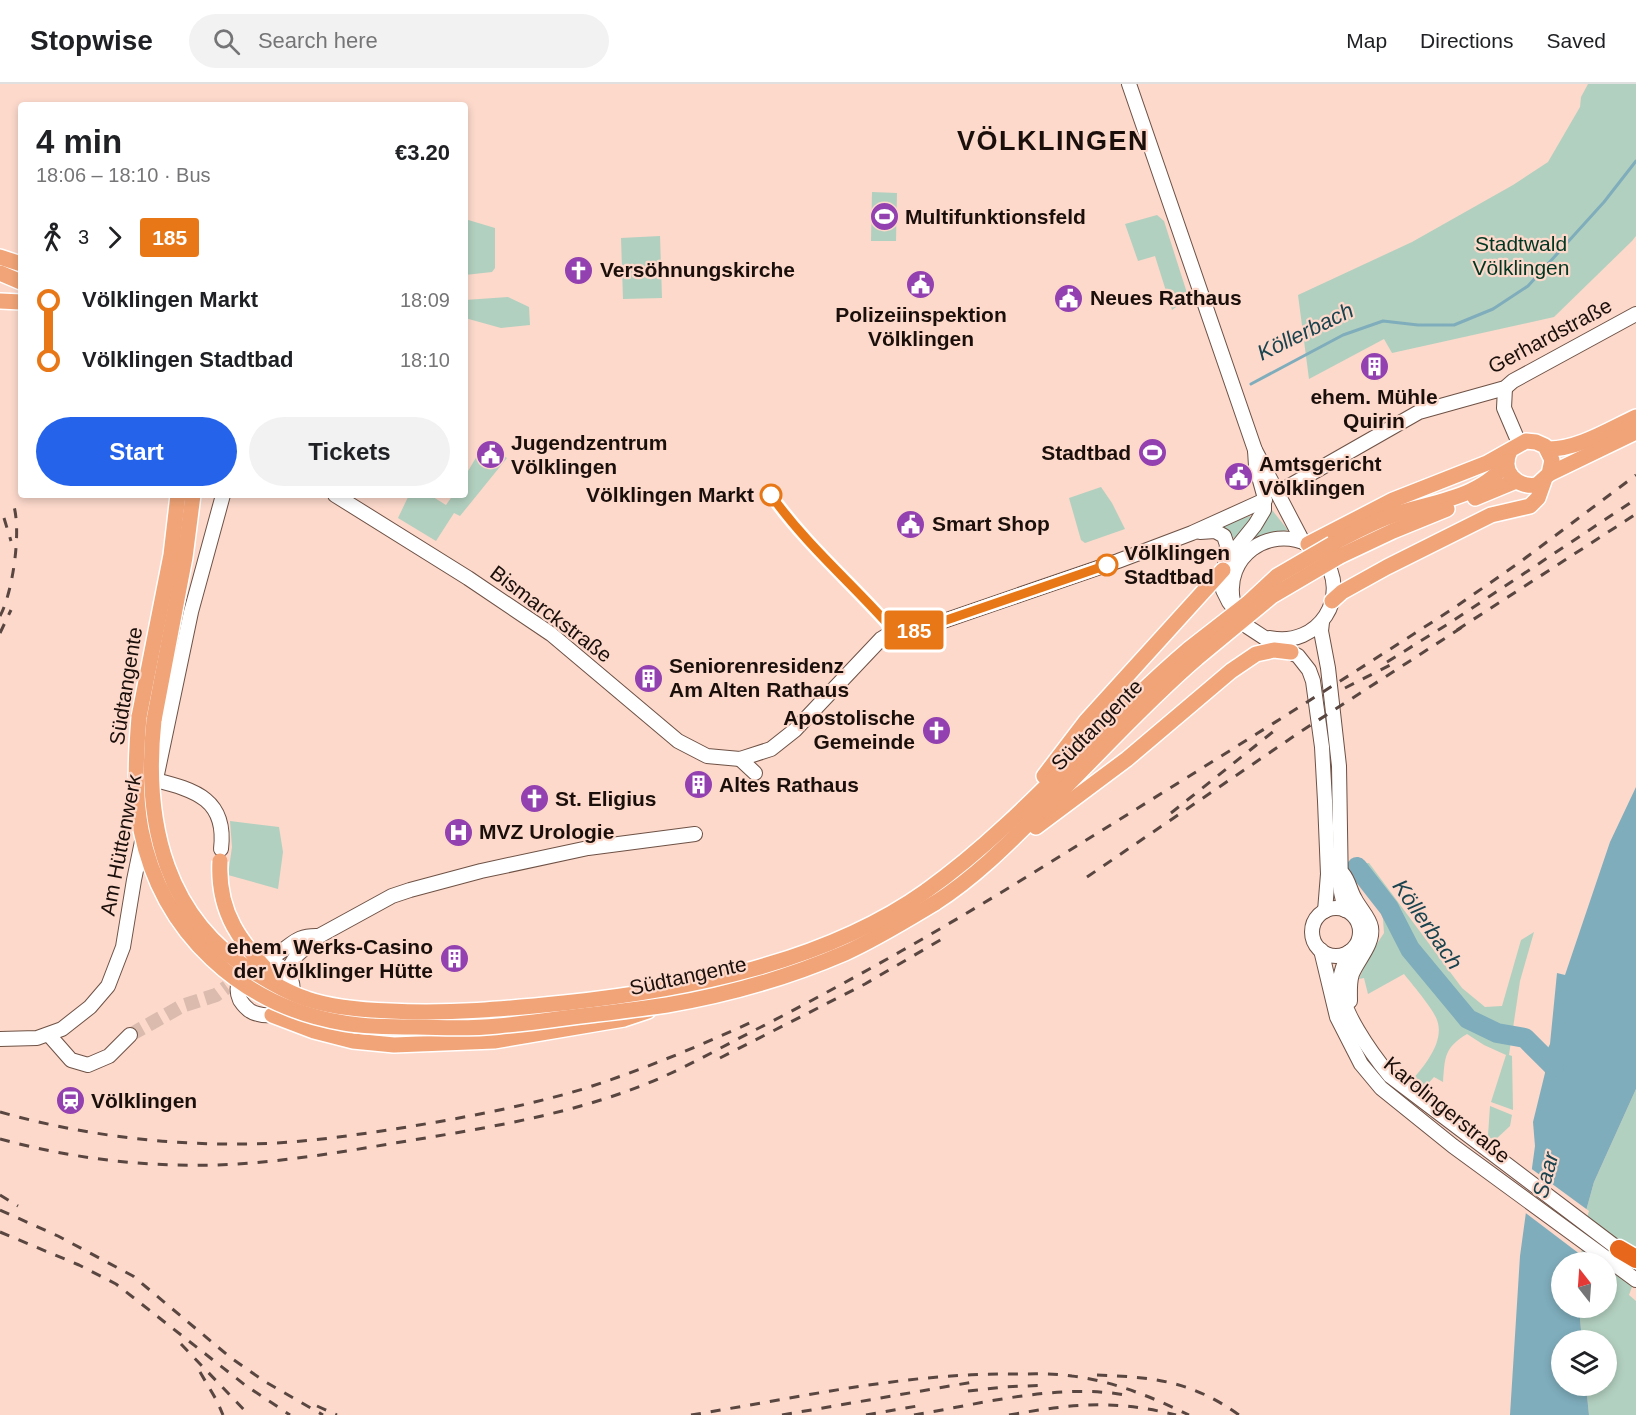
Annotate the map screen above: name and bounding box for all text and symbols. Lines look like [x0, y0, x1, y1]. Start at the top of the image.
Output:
search box [189, 14, 609, 68]
text: Stopwise [30, 25, 153, 56]
icon: search [210, 25, 243, 58]
text: Search here [258, 28, 378, 53]
text: Map [1346, 29, 1387, 52]
text: Directions [1420, 29, 1513, 52]
text: Saved [1546, 29, 1606, 52]
text: 4 min [36, 123, 122, 160]
district label: VÖLKLINGEN [957, 126, 1149, 156]
text: €3.20 [395, 140, 450, 165]
text: 18:06 – 18:10 · Bus [36, 164, 211, 186]
sports icon: Multifunktionsfeld [868, 201, 900, 233]
place label: Multifunktionsfeld [905, 205, 1086, 228]
icon: walk [36, 221, 69, 254]
icon: forward [98, 221, 131, 254]
text: 3 [78, 226, 89, 248]
text: 185 [152, 226, 187, 249]
park label: Stadtwald Völklingen [1473, 232, 1569, 279]
church icon: Versöhnungskirche [563, 254, 595, 286]
place label: Versöhnungskirche [600, 258, 795, 281]
public building icon: Polizeiinspektion Völklingen [905, 268, 937, 300]
public building icon: Neues Rathaus [1053, 282, 1085, 314]
place label: Neues Rathaus [1090, 286, 1242, 309]
text: Völklingen Markt [82, 287, 258, 312]
text: 18:09 [400, 289, 450, 311]
street label: Gerhardstraße [1484, 293, 1615, 378]
water label: Köllerbach [1253, 297, 1357, 365]
place label: Polizeiinspektion Völklingen [835, 303, 1007, 350]
text: Völklingen Stadtbad [82, 347, 293, 372]
text: 18:10 [400, 349, 450, 371]
building icon: ehem. Mühle Quirin [1358, 350, 1390, 382]
place label: ehem. Mühle Quirin [1310, 385, 1438, 432]
button: Start [36, 417, 237, 486]
button: Tickets [249, 417, 450, 486]
place label: Jugendzentrum Völklingen [511, 431, 667, 478]
sports icon: Stadtbad [1136, 437, 1168, 469]
public building icon: Jugendzentrum Völklingen [474, 439, 506, 471]
place label: Stadtbad [1041, 441, 1131, 464]
place label: Amtsgericht Völklingen [1259, 452, 1382, 499]
public building icon: Amtsgericht Völklingen [1222, 460, 1254, 492]
place label: Völklingen Markt [586, 483, 754, 506]
marker: Völklingen Markt [760, 484, 782, 506]
public building icon: Smart Shop [895, 508, 927, 540]
place label: Smart Shop [932, 512, 1050, 535]
place label: Völklingen Stadtbad [1124, 541, 1230, 588]
marker: Völklingen Stadtbad [1096, 554, 1118, 576]
street label: Bismarckstraße [486, 561, 616, 667]
line badge: 185 [880, 610, 948, 650]
text: 185 [896, 619, 932, 642]
street label: Südtangente [105, 625, 146, 747]
place label: Seniorenresidenz Am Alten Rathaus [669, 654, 849, 701]
building icon: Seniorenresidenz Am Alten Rathaus [632, 662, 664, 694]
street label: Südtangente [1046, 674, 1147, 775]
place label: Apostolische Gemeinde [783, 706, 915, 753]
church icon: Apostolische Gemeinde [920, 714, 952, 746]
building icon: Altes Rathaus [682, 769, 714, 801]
street label: Am Hüttenwerk [96, 772, 146, 918]
place label: Altes Rathaus [719, 773, 859, 796]
church icon: St. Eligius [518, 783, 550, 815]
place label: St. Eligius [555, 787, 657, 810]
hospital icon: MVZ Urologie [442, 816, 474, 848]
place label: MVZ Urologie [479, 820, 614, 843]
water label: Köllerbach [1388, 875, 1468, 974]
place label: ehem. Werks-Casino der Völklinger Hütte [227, 935, 433, 982]
building icon: ehem. Werks-Casino der Völklinger Hütte [438, 943, 470, 975]
street label: Südtangente [627, 952, 749, 999]
street label: Karolingerstraße [1380, 1052, 1515, 1167]
station icon: Völklingen [54, 1085, 86, 1117]
place label: Völklingen [91, 1089, 197, 1112]
water label: Saar [1527, 1148, 1564, 1201]
north arrow [1551, 1252, 1617, 1318]
map controls [1551, 1252, 1617, 1396]
button: layers [1551, 1330, 1617, 1396]

